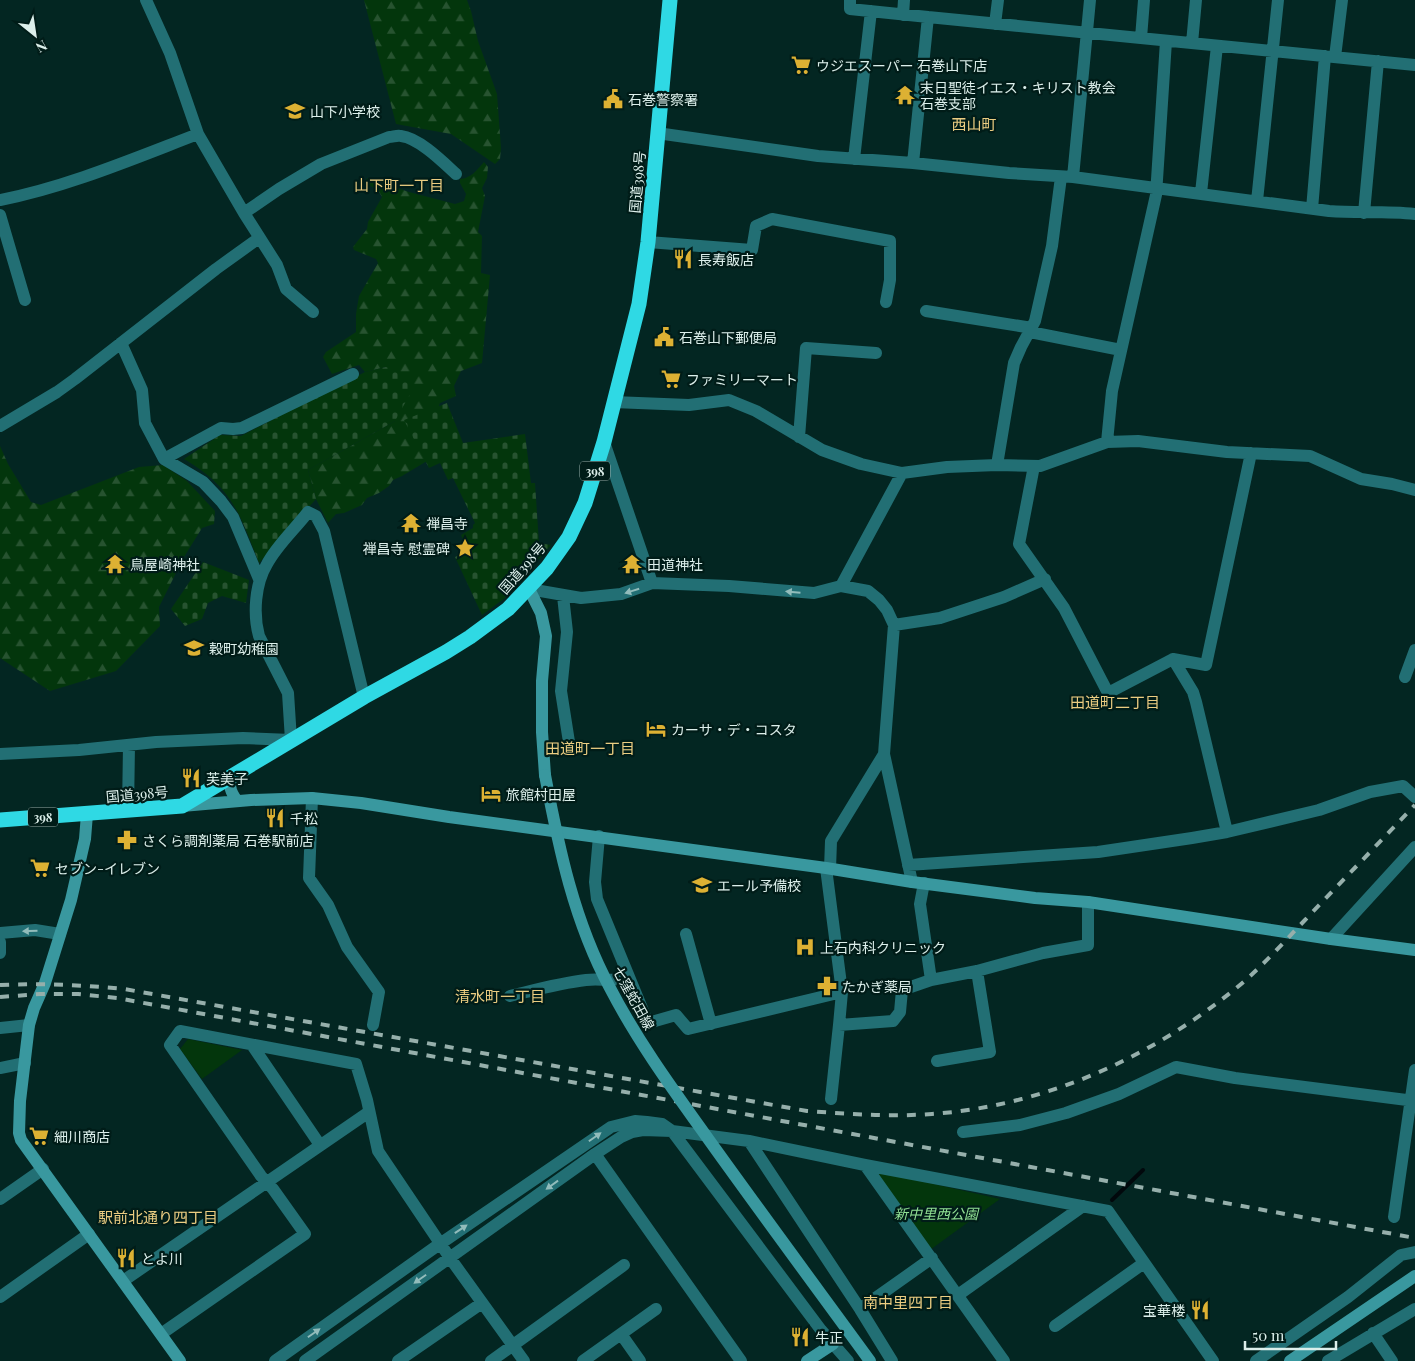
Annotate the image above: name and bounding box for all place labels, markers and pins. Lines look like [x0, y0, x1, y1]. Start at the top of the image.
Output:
supermarket icon: ウジエスーパー 石巻山下店 [790, 54, 812, 76]
place label: ウジエスーパー 石巻山下店 [816, 56, 987, 75]
place label: 末日聖徒イエス・キリスト教会 石巻支部 [920, 78, 1116, 113]
temple icon: 末日聖徒イエス・キリスト教会 石巻支部 [894, 84, 916, 106]
public building icon: 石巻警察署 [602, 88, 624, 110]
place label: 石巻警察署 [628, 90, 698, 109]
school or university icon: 山下小学校 [284, 100, 306, 122]
place label: 山下小学校 [310, 102, 380, 121]
restaurant icon: 長寿飯店 [672, 248, 694, 270]
place label: 長寿飯店 [698, 250, 754, 269]
public building icon: 石巻山下郵便局 [653, 326, 675, 348]
place label: 石巻山下郵便局 [679, 328, 777, 347]
supermarket icon: ファミリーマート [660, 368, 682, 390]
place label: ファミリーマート [686, 370, 798, 389]
temple icon: 禅昌寺 [400, 512, 422, 534]
place label: 禅昌寺 [426, 514, 468, 533]
place icon: 禅昌寺 慰霊碑 [454, 537, 476, 559]
place label: 禅昌寺 慰霊碑 [363, 539, 450, 558]
temple icon: 鳥屋崎神社 [104, 553, 126, 575]
temple icon: 田道神社 [621, 553, 643, 575]
place label: 鳥屋崎神社 [130, 555, 200, 574]
place label: 田道神社 [647, 555, 703, 574]
school or university icon: 穀町幼稚園 [183, 637, 205, 659]
place label: 穀町幼稚園 [209, 639, 279, 658]
hotel icon: カーサ・デ・コスタ [645, 718, 667, 740]
place label: カーサ・デ・コスタ [671, 720, 797, 739]
restaurant icon: 芙美子 [180, 767, 202, 789]
place label: 芙美子 [206, 769, 248, 788]
hotel icon: 旅館村田屋 [480, 783, 502, 805]
place label: 旅館村田屋 [506, 785, 576, 804]
restaurant icon: 千松 [264, 807, 286, 829]
place label: 千松 [290, 809, 318, 828]
pharmacy icon: さくら調剤薬局 石巻駅前店 [116, 829, 138, 851]
place label: さくら調剤薬局 石巻駅前店 [142, 831, 314, 850]
supermarket icon: セブン-イレブン [29, 857, 51, 879]
place label: セブン-イレブン [55, 859, 160, 878]
school or university icon: エール予備校 [691, 874, 713, 896]
place label: エール予備校 [717, 876, 801, 895]
hospital icon: 上石内科クリニック [794, 936, 816, 958]
place label: 上石内科クリニック [820, 938, 946, 957]
pharmacy icon: たかぎ薬局 [816, 975, 838, 997]
place label: たかぎ薬局 [842, 977, 912, 996]
supermarket icon: 細川商店 [28, 1125, 50, 1147]
place label: 細川商店 [54, 1127, 110, 1146]
restaurant icon: とよ川 [115, 1247, 137, 1269]
place label: とよ川 [141, 1249, 183, 1268]
restaurant icon: 宝華楼 [1189, 1299, 1211, 1321]
place label: 宝華楼 [1143, 1301, 1186, 1320]
restaurant icon: 牛正 [789, 1326, 811, 1348]
place label: 牛正 [815, 1328, 843, 1347]

